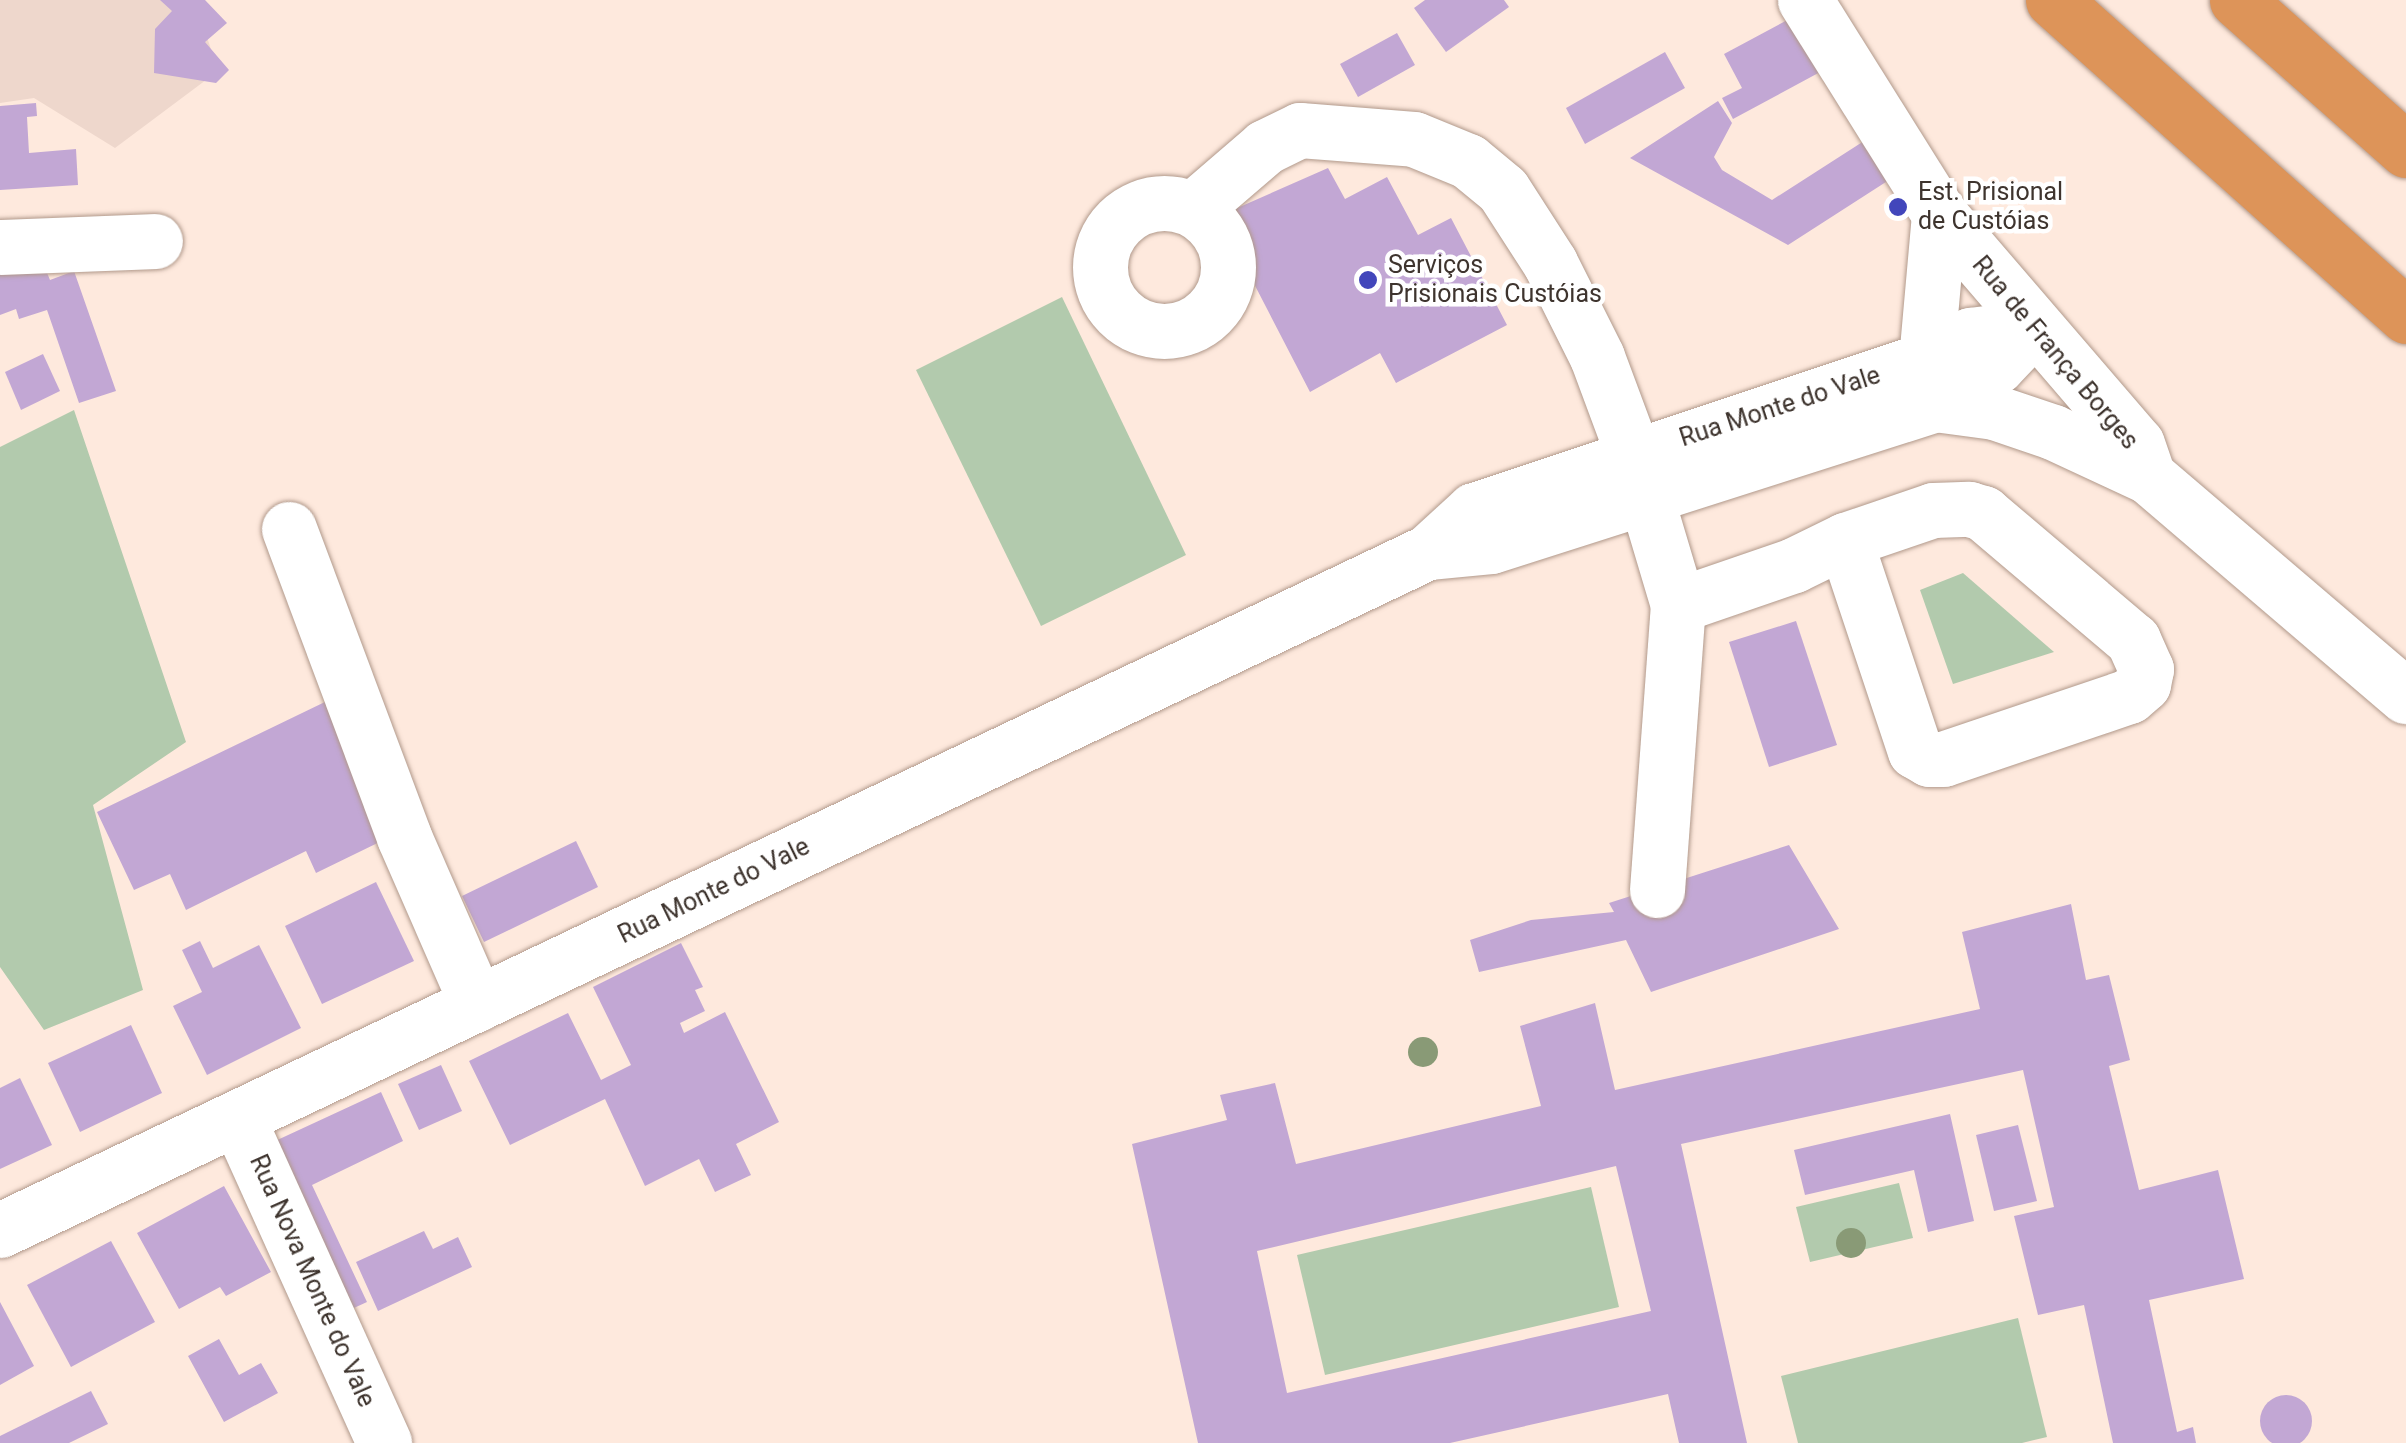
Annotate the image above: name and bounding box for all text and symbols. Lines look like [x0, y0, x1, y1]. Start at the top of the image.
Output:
place label: Est. Prisional de Custóias [1918, 178, 2063, 237]
marker: Est. Prisional de Custóias [1887, 196, 1909, 218]
street label: Rua de França Borges [1966, 250, 2144, 456]
place label: Serviços Prisionais Custóias [1388, 251, 1602, 310]
marker: Serviços Prisionais Custóias [1357, 269, 1379, 291]
street label: Rua Monte do Vale [1676, 360, 1884, 454]
street label: Rua Monte do Vale [613, 832, 815, 950]
street label: Rua Nova Monte do Vale [243, 1150, 381, 1412]

